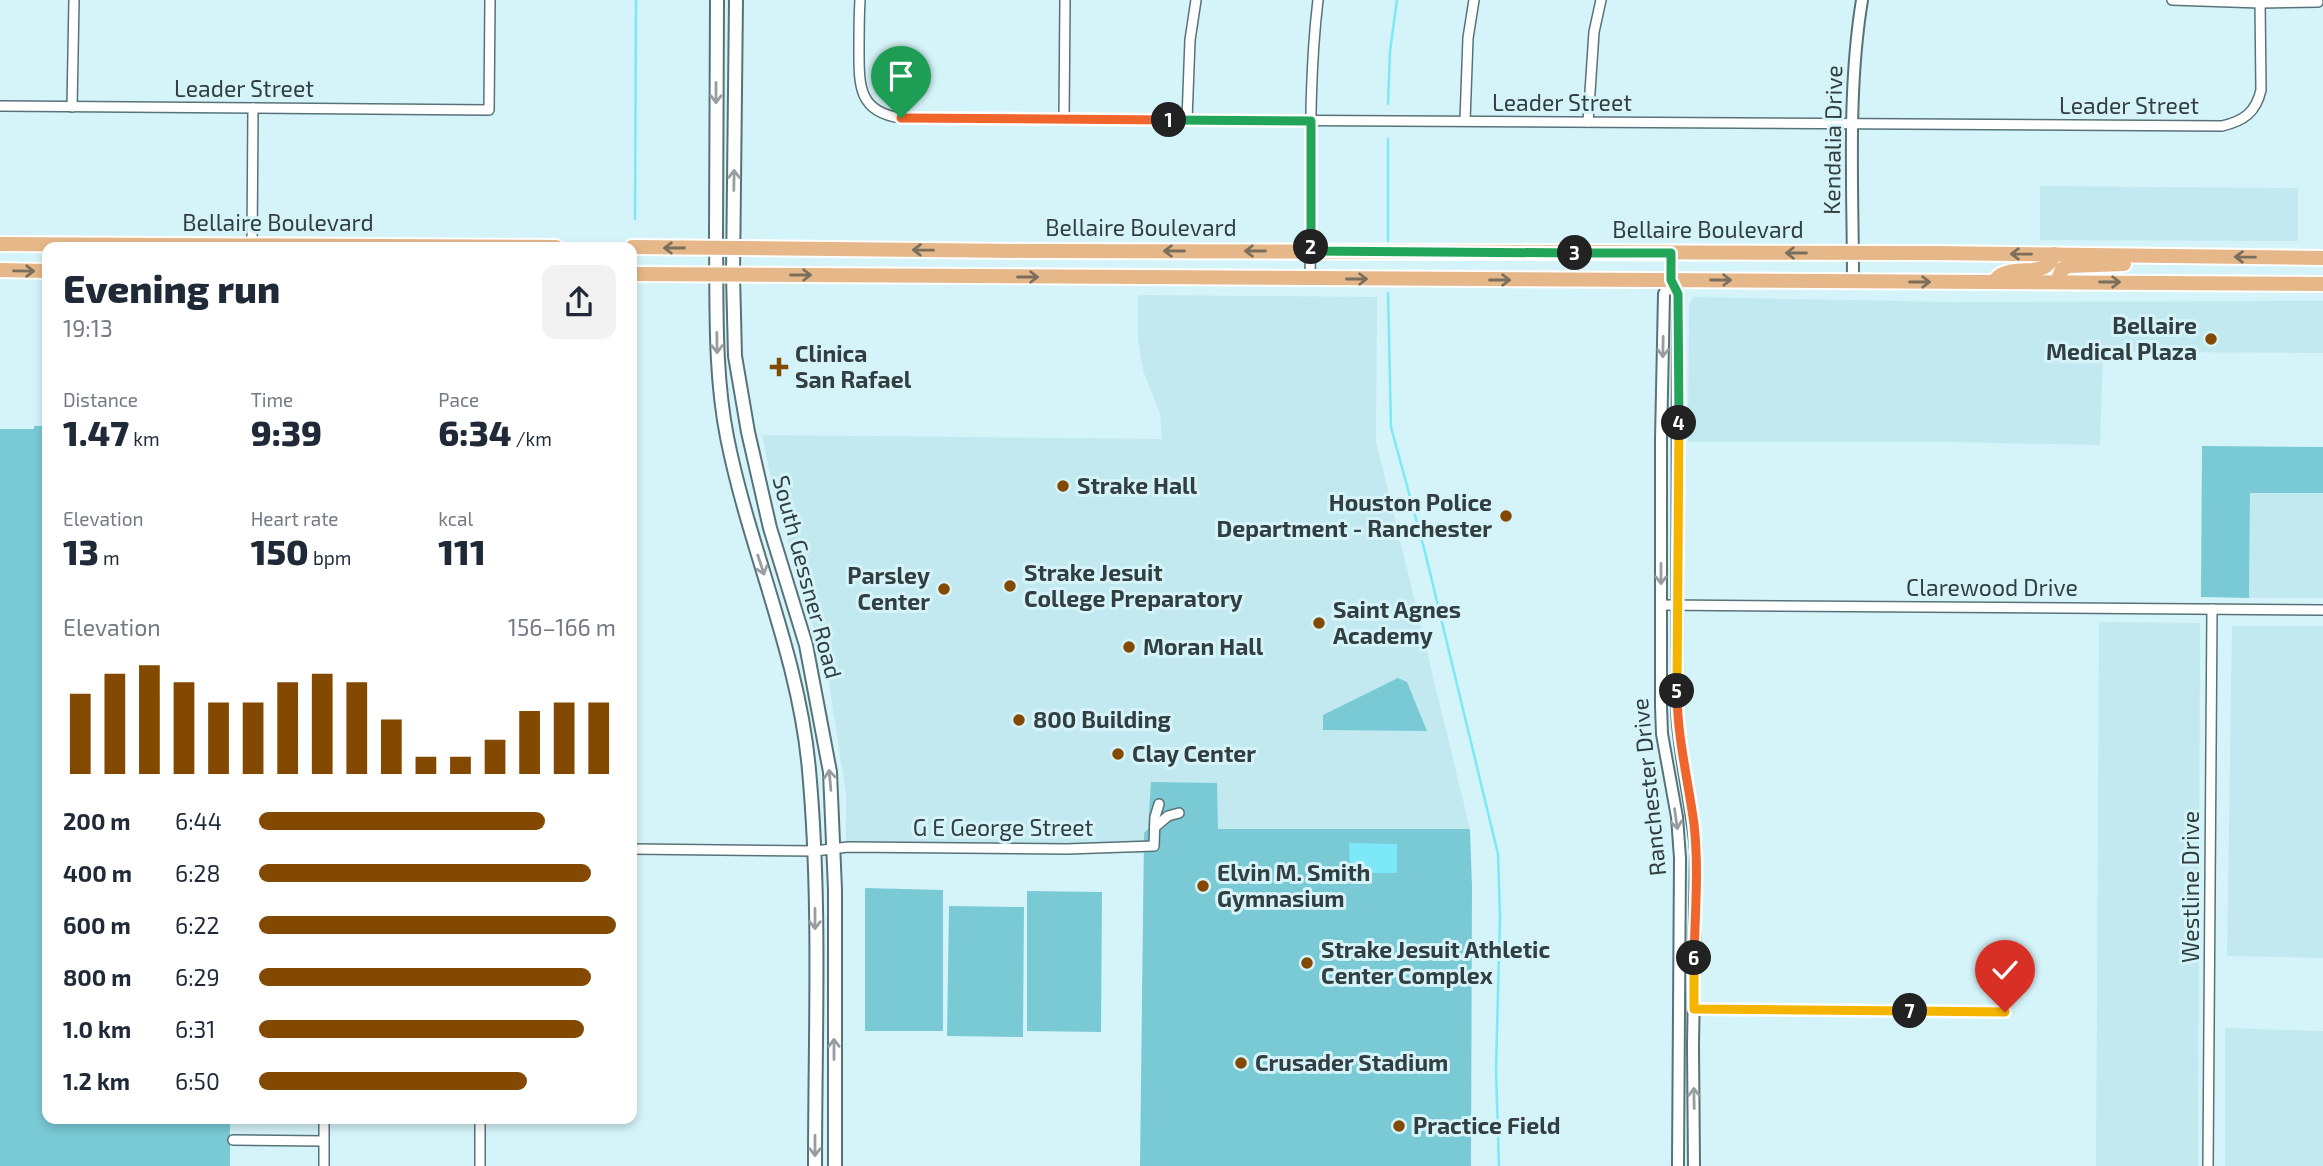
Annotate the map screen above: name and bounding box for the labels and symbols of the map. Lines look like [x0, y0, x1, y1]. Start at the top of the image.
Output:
pin [871, 46, 931, 118]
street label: Kendalia Drive [1817, 65, 1847, 215]
street label: Leader Street [174, 74, 314, 102]
one-way arrow [709, 81, 723, 104]
street label: Leader Street [1492, 88, 1632, 116]
street label: Leader Street [2059, 91, 2199, 119]
pin: 1 [1152, 102, 1186, 138]
one-way arrow [727, 169, 741, 192]
street label: Bellaire Boulevard [182, 208, 374, 236]
street label: Bellaire Boulevard [1045, 213, 1237, 241]
street label: Bellaire Boulevard [1612, 215, 1804, 243]
pin: 2 [1294, 230, 1328, 264]
pin: 3 [1558, 236, 1592, 270]
one-way arrow [663, 241, 686, 255]
one-way arrow [911, 243, 934, 257]
one-way arrow [1163, 244, 1186, 258]
one-way arrow [1244, 244, 1267, 258]
one-way arrow [1785, 246, 1808, 260]
one-way arrow [2010, 247, 2033, 261]
one-way arrow [2234, 250, 2257, 264]
one-way arrow [12, 264, 35, 277]
one-way arrow [789, 268, 812, 282]
one-way arrow [1017, 270, 1040, 283]
one-way arrow [1345, 272, 1368, 286]
one-way arrow [1488, 273, 1511, 287]
one-way arrow [1709, 274, 1732, 287]
one-way arrow [1908, 275, 1931, 288]
one-way arrow [2098, 276, 2121, 289]
place label: Bellaire Medical Plaza [2046, 311, 2197, 365]
one-way arrow [710, 331, 724, 354]
marker: Bellaire Medical Plaza [2203, 331, 2219, 347]
one-way arrow [1656, 335, 1670, 358]
place label: Clinica San Rafael [795, 339, 912, 393]
marker: Clinica San Rafael [769, 357, 789, 377]
pin: 4 [1662, 406, 1696, 440]
place label: Strake Hall [1077, 471, 1198, 499]
street label: South Gessner Road [767, 472, 849, 681]
marker: Strake Hall [1055, 478, 1071, 494]
place label: Houston Police Department - Ranchester [1216, 488, 1492, 542]
marker: Houston Police Department - Ranchester [1498, 508, 1514, 524]
one-way arrow [755, 554, 768, 576]
place label: Strake Jesuit College Preparatory [1024, 558, 1243, 612]
place label: Parsley Center [847, 561, 930, 615]
one-way arrow [1654, 563, 1668, 586]
street label: Clarewood Drive [1906, 573, 2078, 601]
marker: Strake Jesuit College Preparatory [1002, 578, 1018, 594]
marker: Parsley Center [936, 581, 952, 597]
place label: Saint Agnes Academy [1333, 595, 1461, 649]
marker: Saint Agnes Academy [1311, 615, 1327, 631]
place label: Moran Hall [1143, 632, 1264, 660]
marker: Moran Hall [1121, 639, 1137, 655]
pin: 5 [1660, 674, 1694, 708]
street label: Ranchester Drive [1625, 697, 1671, 877]
place label: 800 Building [1033, 705, 1171, 733]
marker: 800 Building [1011, 712, 1027, 728]
place label: Clay Center [1132, 739, 1256, 767]
marker: Clay Center [1110, 746, 1126, 762]
one-way arrow [823, 769, 836, 792]
one-way arrow [1670, 807, 1683, 830]
street label: Westline Drive [2176, 811, 2204, 963]
street label: G E George Street [913, 813, 1094, 841]
place label: Elvin M. Smith Gymnasium [1217, 858, 1370, 912]
marker: Elvin M. Smith Gymnasium [1195, 878, 1211, 894]
one-way arrow [808, 907, 822, 930]
place label: Strake Jesuit Athletic Center Complex [1321, 935, 1550, 989]
pin: 6 [1676, 940, 1712, 976]
pin [1975, 940, 2035, 1012]
marker: Strake Jesuit Athletic Center Complex [1299, 955, 1315, 971]
pin: 7 [1892, 993, 1927, 1028]
one-way arrow [827, 1038, 841, 1061]
place label: Crusader Stadium [1255, 1048, 1448, 1076]
marker: Crusader Stadium [1233, 1055, 1249, 1071]
one-way arrow [1687, 1087, 1701, 1110]
place label: Practice Field [1413, 1111, 1560, 1139]
marker: Practice Field [1391, 1118, 1407, 1134]
one-way arrow [808, 1135, 822, 1158]

